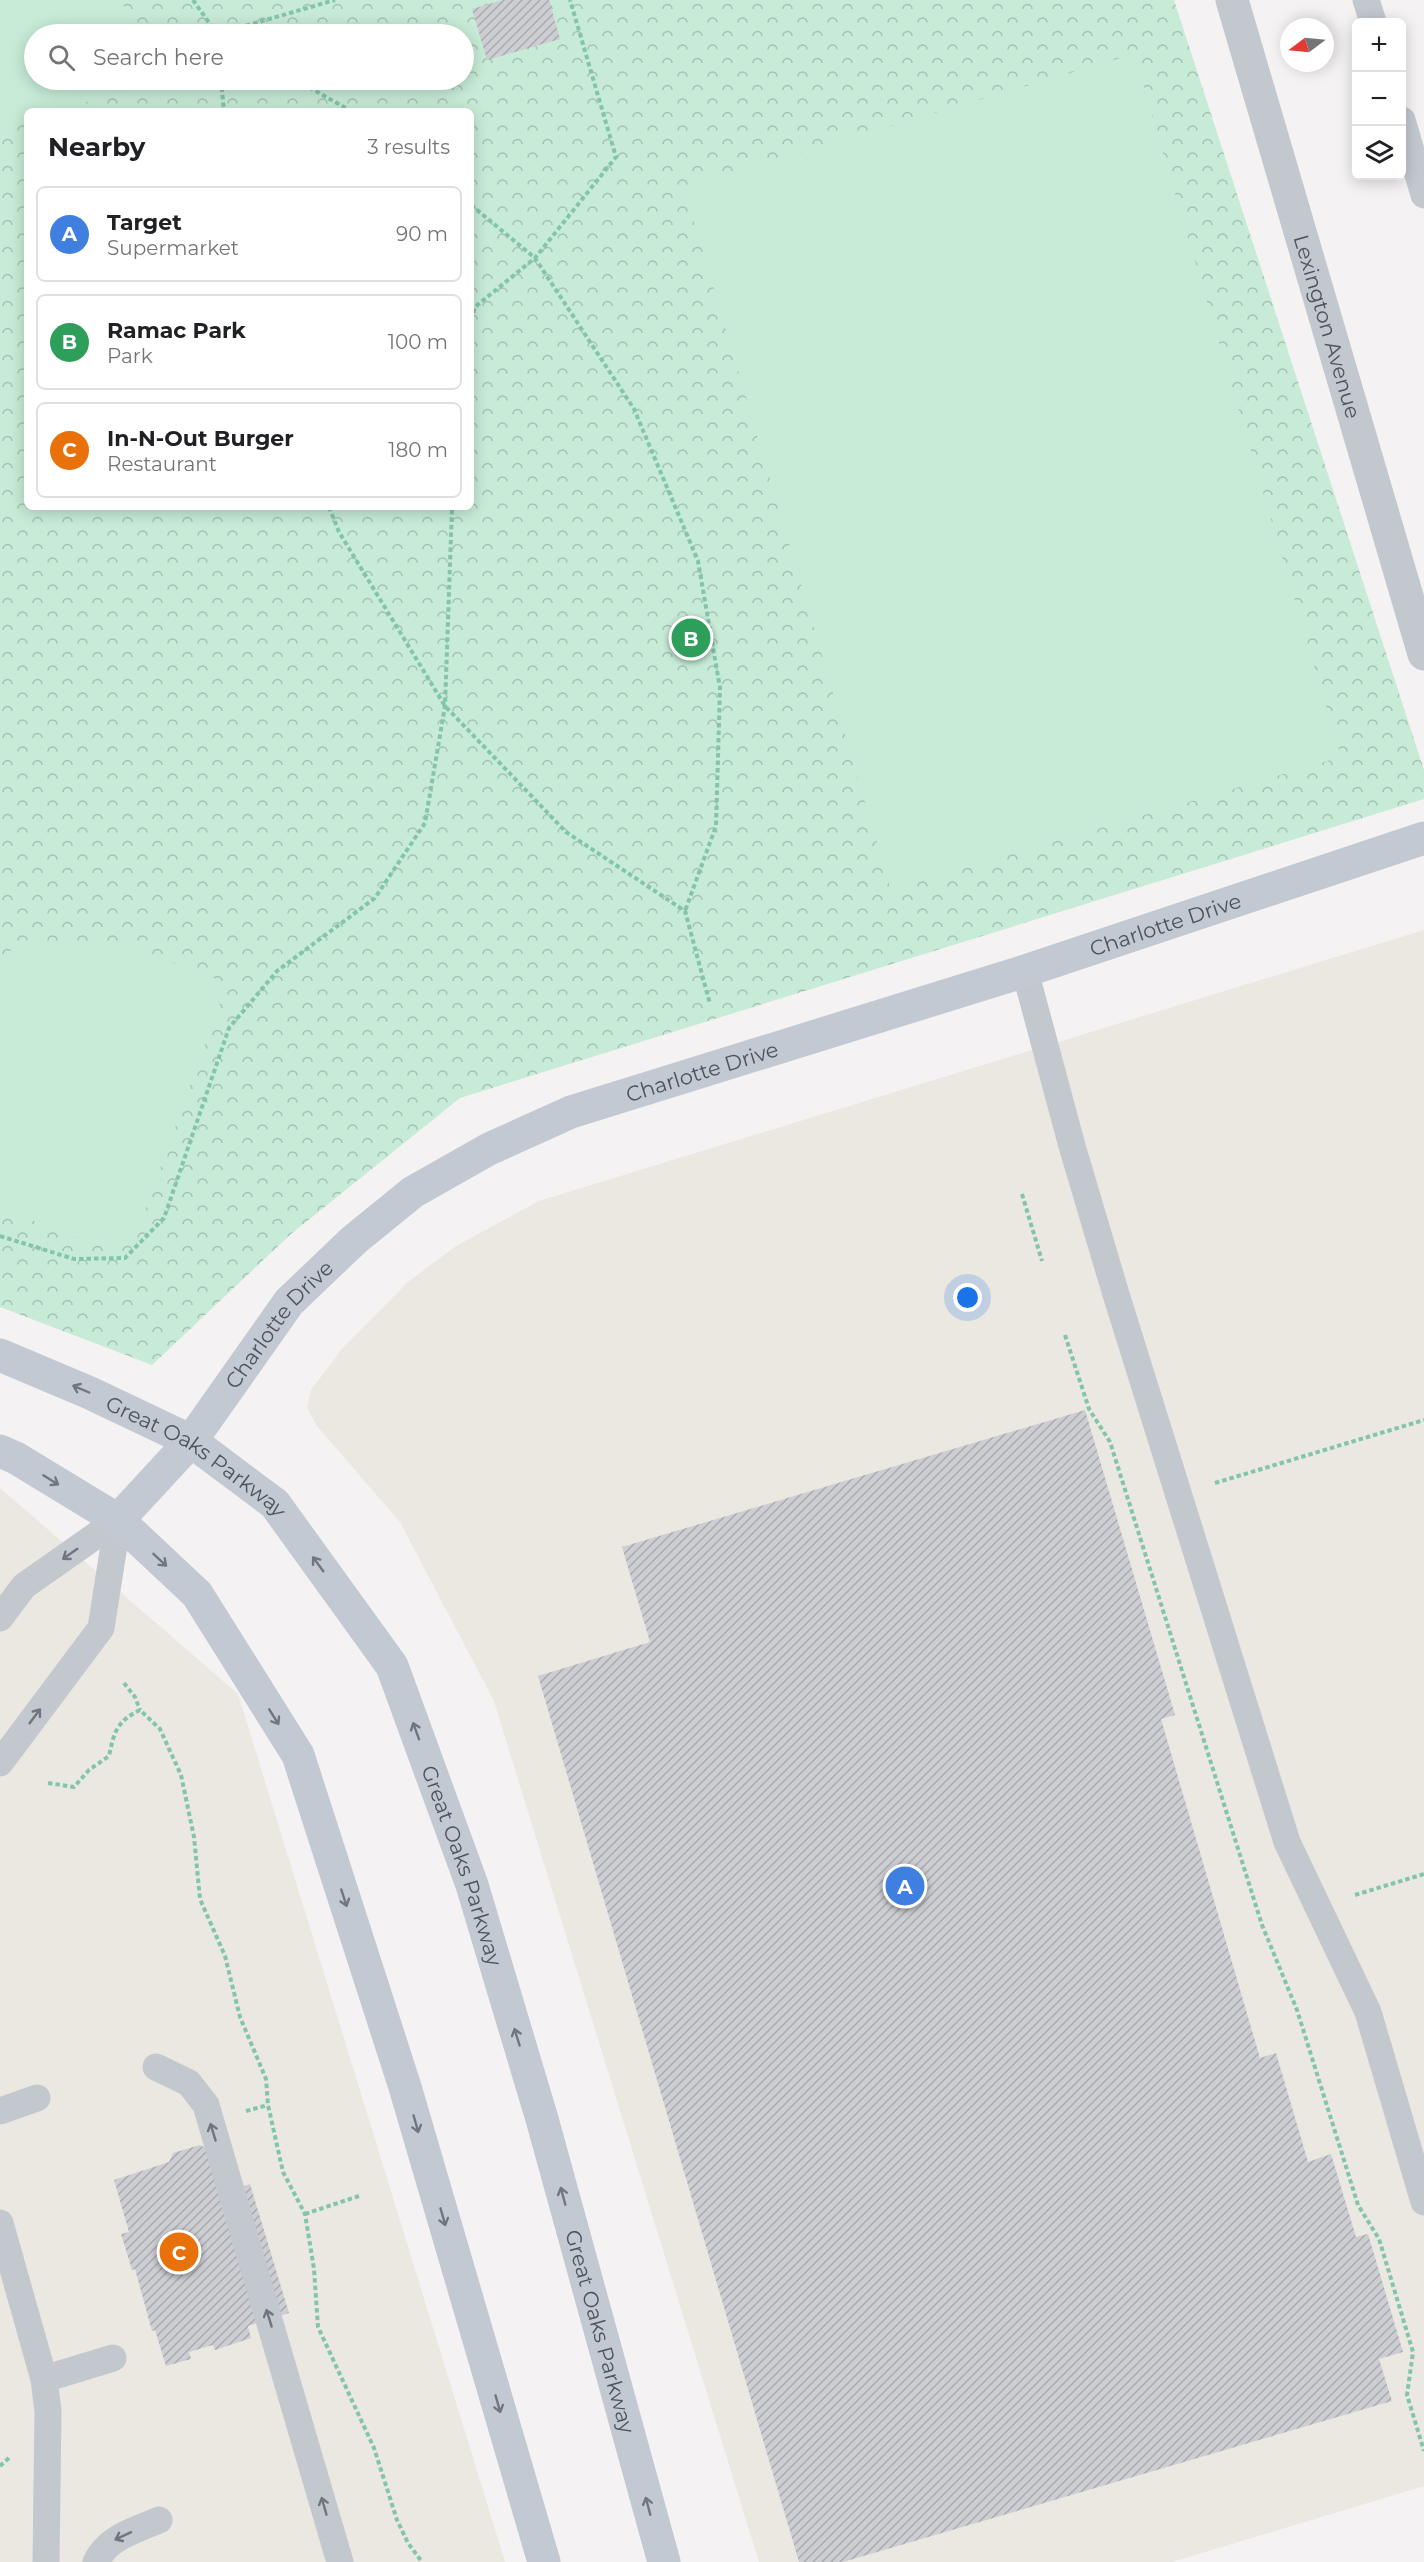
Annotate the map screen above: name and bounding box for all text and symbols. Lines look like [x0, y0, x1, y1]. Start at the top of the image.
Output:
north arrow [1280, 18, 1334, 72]
map controls [1352, 18, 1406, 180]
button: + [1352, 18, 1406, 72]
search box [24, 24, 474, 90]
icon: search [45, 41, 78, 74]
text: Search here [93, 44, 224, 71]
button: − [1352, 72, 1406, 126]
button: layers [1352, 126, 1406, 180]
text: Nearby [48, 131, 145, 163]
text: 3 results [367, 135, 450, 159]
text: Target [107, 209, 182, 236]
text: A [62, 222, 77, 246]
text: 90 m [396, 222, 448, 246]
street label: Lexington Avenue [1289, 231, 1367, 421]
text: Supermarket [107, 236, 239, 260]
text: Ramac Park [107, 317, 246, 344]
text: B [62, 330, 77, 354]
text: 100 m [388, 330, 448, 354]
text: Park [107, 344, 153, 368]
text: In-N-Out Burger [107, 425, 294, 452]
text: C [62, 438, 77, 462]
text: 180 m [388, 438, 448, 462]
text: Restaurant [107, 452, 217, 476]
pin: B [672, 616, 710, 660]
street label: Charlotte Drive [1086, 887, 1244, 961]
street label: Charlotte Drive [623, 1036, 781, 1107]
street label: Charlotte Drive [220, 1255, 338, 1393]
your location [953, 1283, 982, 1312]
one-way arrow [72, 1383, 91, 1394]
street label: Great Oaks Parkway [102, 1390, 293, 1522]
one-way arrow [42, 1474, 59, 1486]
one-way arrow [62, 1548, 78, 1560]
one-way arrow [153, 1553, 168, 1568]
one-way arrow [312, 1557, 325, 1573]
one-way arrow [269, 1708, 281, 1725]
one-way arrow [29, 1709, 41, 1725]
one-way arrow [409, 1723, 420, 1741]
street label: Great Oaks Parkway [417, 1762, 508, 1969]
pin: A [886, 1864, 924, 1908]
one-way arrow [339, 1888, 350, 1907]
one-way arrow [511, 2028, 522, 2047]
one-way arrow [410, 2114, 422, 2133]
one-way arrow [207, 2123, 218, 2142]
one-way arrow [557, 2187, 568, 2206]
one-way arrow [438, 2207, 449, 2226]
street label: Great Oaks Parkway [561, 2227, 641, 2437]
pin: C [160, 2230, 198, 2274]
one-way arrow [263, 2309, 274, 2328]
one-way arrow [493, 2394, 504, 2413]
one-way arrow [318, 2497, 329, 2516]
one-way arrow [642, 2497, 654, 2516]
one-way arrow [114, 2530, 132, 2542]

